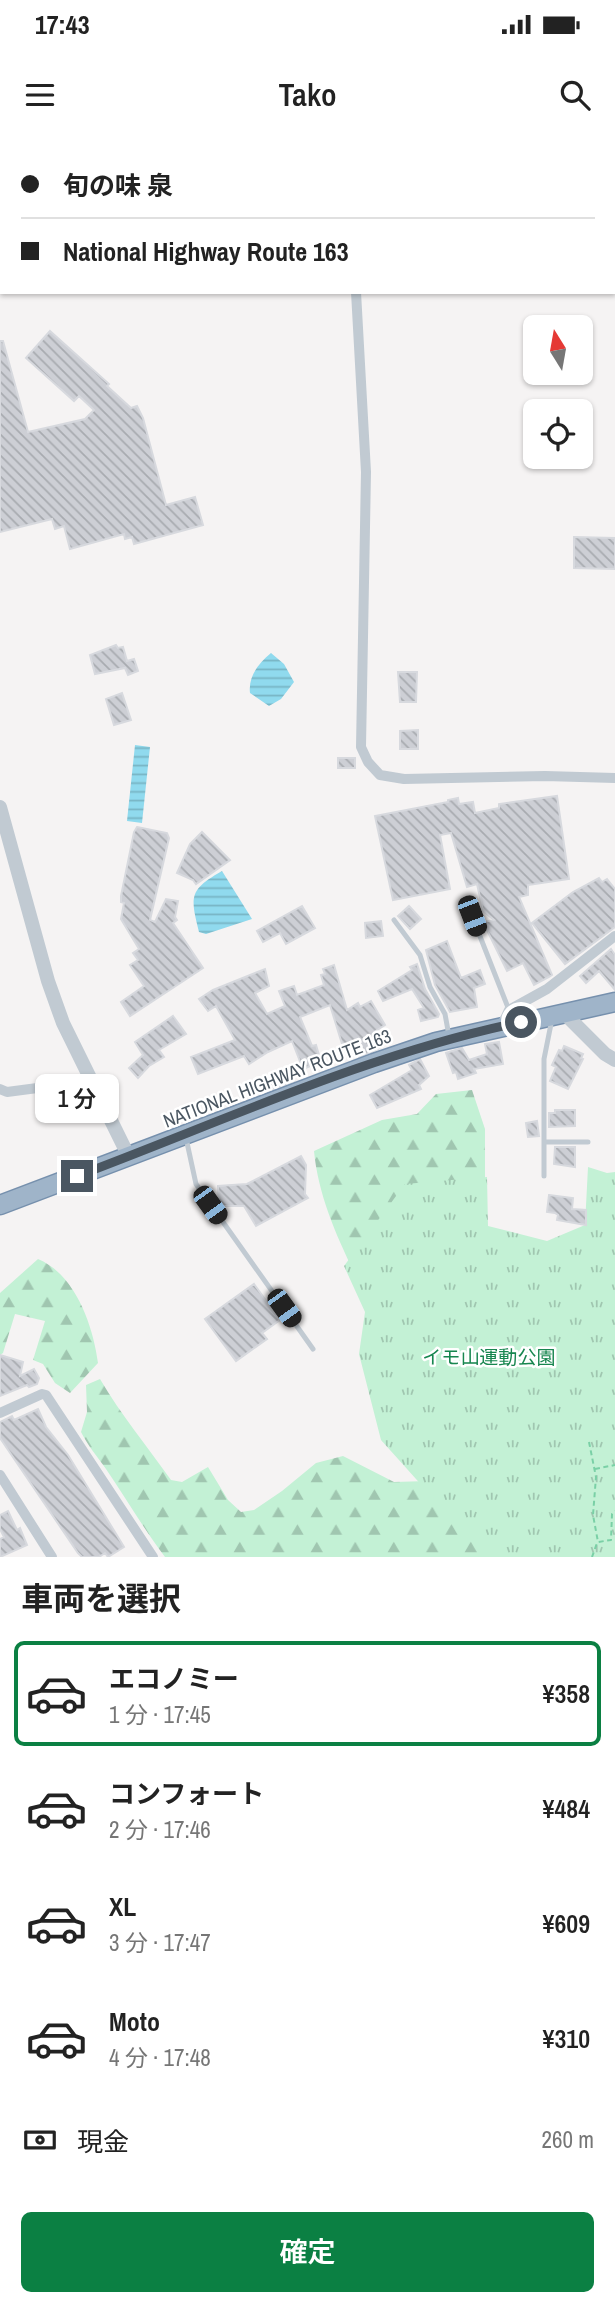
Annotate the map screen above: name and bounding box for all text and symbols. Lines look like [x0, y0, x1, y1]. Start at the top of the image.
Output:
text: 17:43 [35, 7, 90, 42]
text: Tako [278, 73, 337, 116]
icon: menu [21, 76, 59, 114]
icon: search [556, 76, 594, 114]
text: 旬の味 泉 [63, 168, 173, 203]
text: National Highway Route 163 [63, 234, 349, 269]
north arrow [523, 315, 593, 385]
map controls [523, 315, 593, 469]
button: locate [523, 399, 593, 469]
car [455, 893, 490, 939]
route start [505, 1006, 537, 1038]
street label: NATIONAL HIGHWAY ROUTE 163 [159, 1022, 395, 1134]
callout: 1 分 [35, 1074, 119, 1124]
text: 1 分 [58, 1083, 96, 1114]
route end [61, 1160, 93, 1192]
car [190, 1182, 231, 1228]
car [264, 1285, 305, 1331]
park label: イモ山運動公園 [422, 1344, 556, 1370]
text: 車両を選択 [21, 1577, 181, 1620]
text: エコノミー [109, 1661, 239, 1696]
icon: car [25, 1662, 88, 1725]
text: ¥358 [543, 1676, 590, 1711]
text: 1 分 · 17:45 [109, 1699, 211, 1730]
text: コンフォート [109, 1776, 264, 1811]
icon: car [25, 1777, 88, 1840]
text: ¥484 [543, 1791, 590, 1826]
text: 2 分 · 17:46 [109, 1814, 211, 1845]
text: XL [109, 1889, 136, 1924]
icon: car [25, 1892, 88, 1955]
text: ¥609 [543, 1906, 590, 1941]
text: 3 分 · 17:47 [109, 1927, 211, 1958]
text: Moto [109, 2004, 160, 2039]
icon: car [25, 2007, 88, 2070]
text: ¥310 [543, 2021, 590, 2056]
text: 4 分 · 17:48 [109, 2042, 211, 2073]
icon: cash [21, 2121, 59, 2159]
text: 現金 [77, 2124, 129, 2159]
text: 260 m [542, 2124, 594, 2155]
button: 確定 [21, 2212, 594, 2292]

